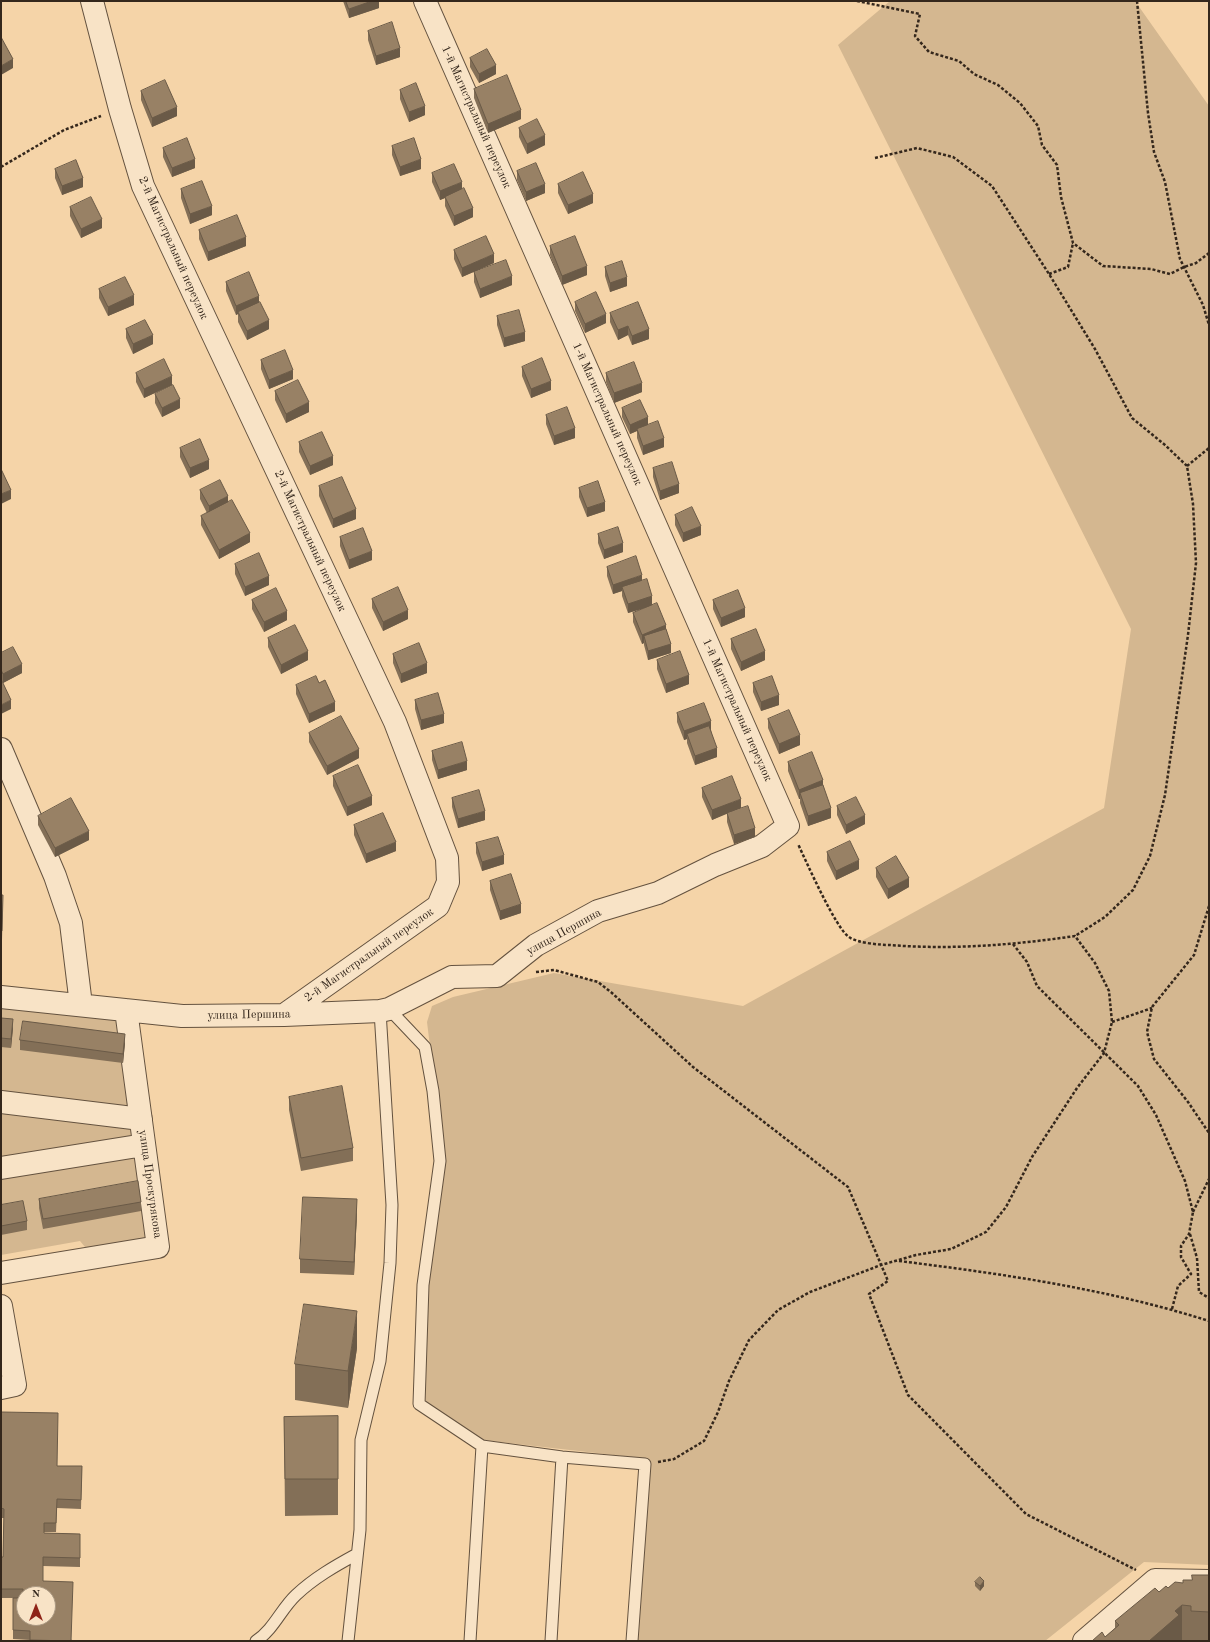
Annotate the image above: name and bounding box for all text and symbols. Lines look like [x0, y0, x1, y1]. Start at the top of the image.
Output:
street label: 1-й Магистральный переулок [438, 43, 514, 191]
street label: 2-й Магистральный переулок [135, 174, 211, 322]
street label: 1-й Магистральный переулок [569, 340, 645, 488]
street label: 2-й Магистральный переулок [271, 468, 349, 614]
street label: 1-й Магистральный переулок [699, 636, 775, 784]
street label: 2-й Магистральный переулок [301, 905, 437, 1005]
street label: улица Першина [524, 905, 604, 959]
street label: улица Першина [207, 1007, 291, 1023]
street label: улица Проскурякова [135, 1129, 165, 1239]
north arrow [16, 1586, 56, 1626]
text: N [32, 1589, 40, 1600]

